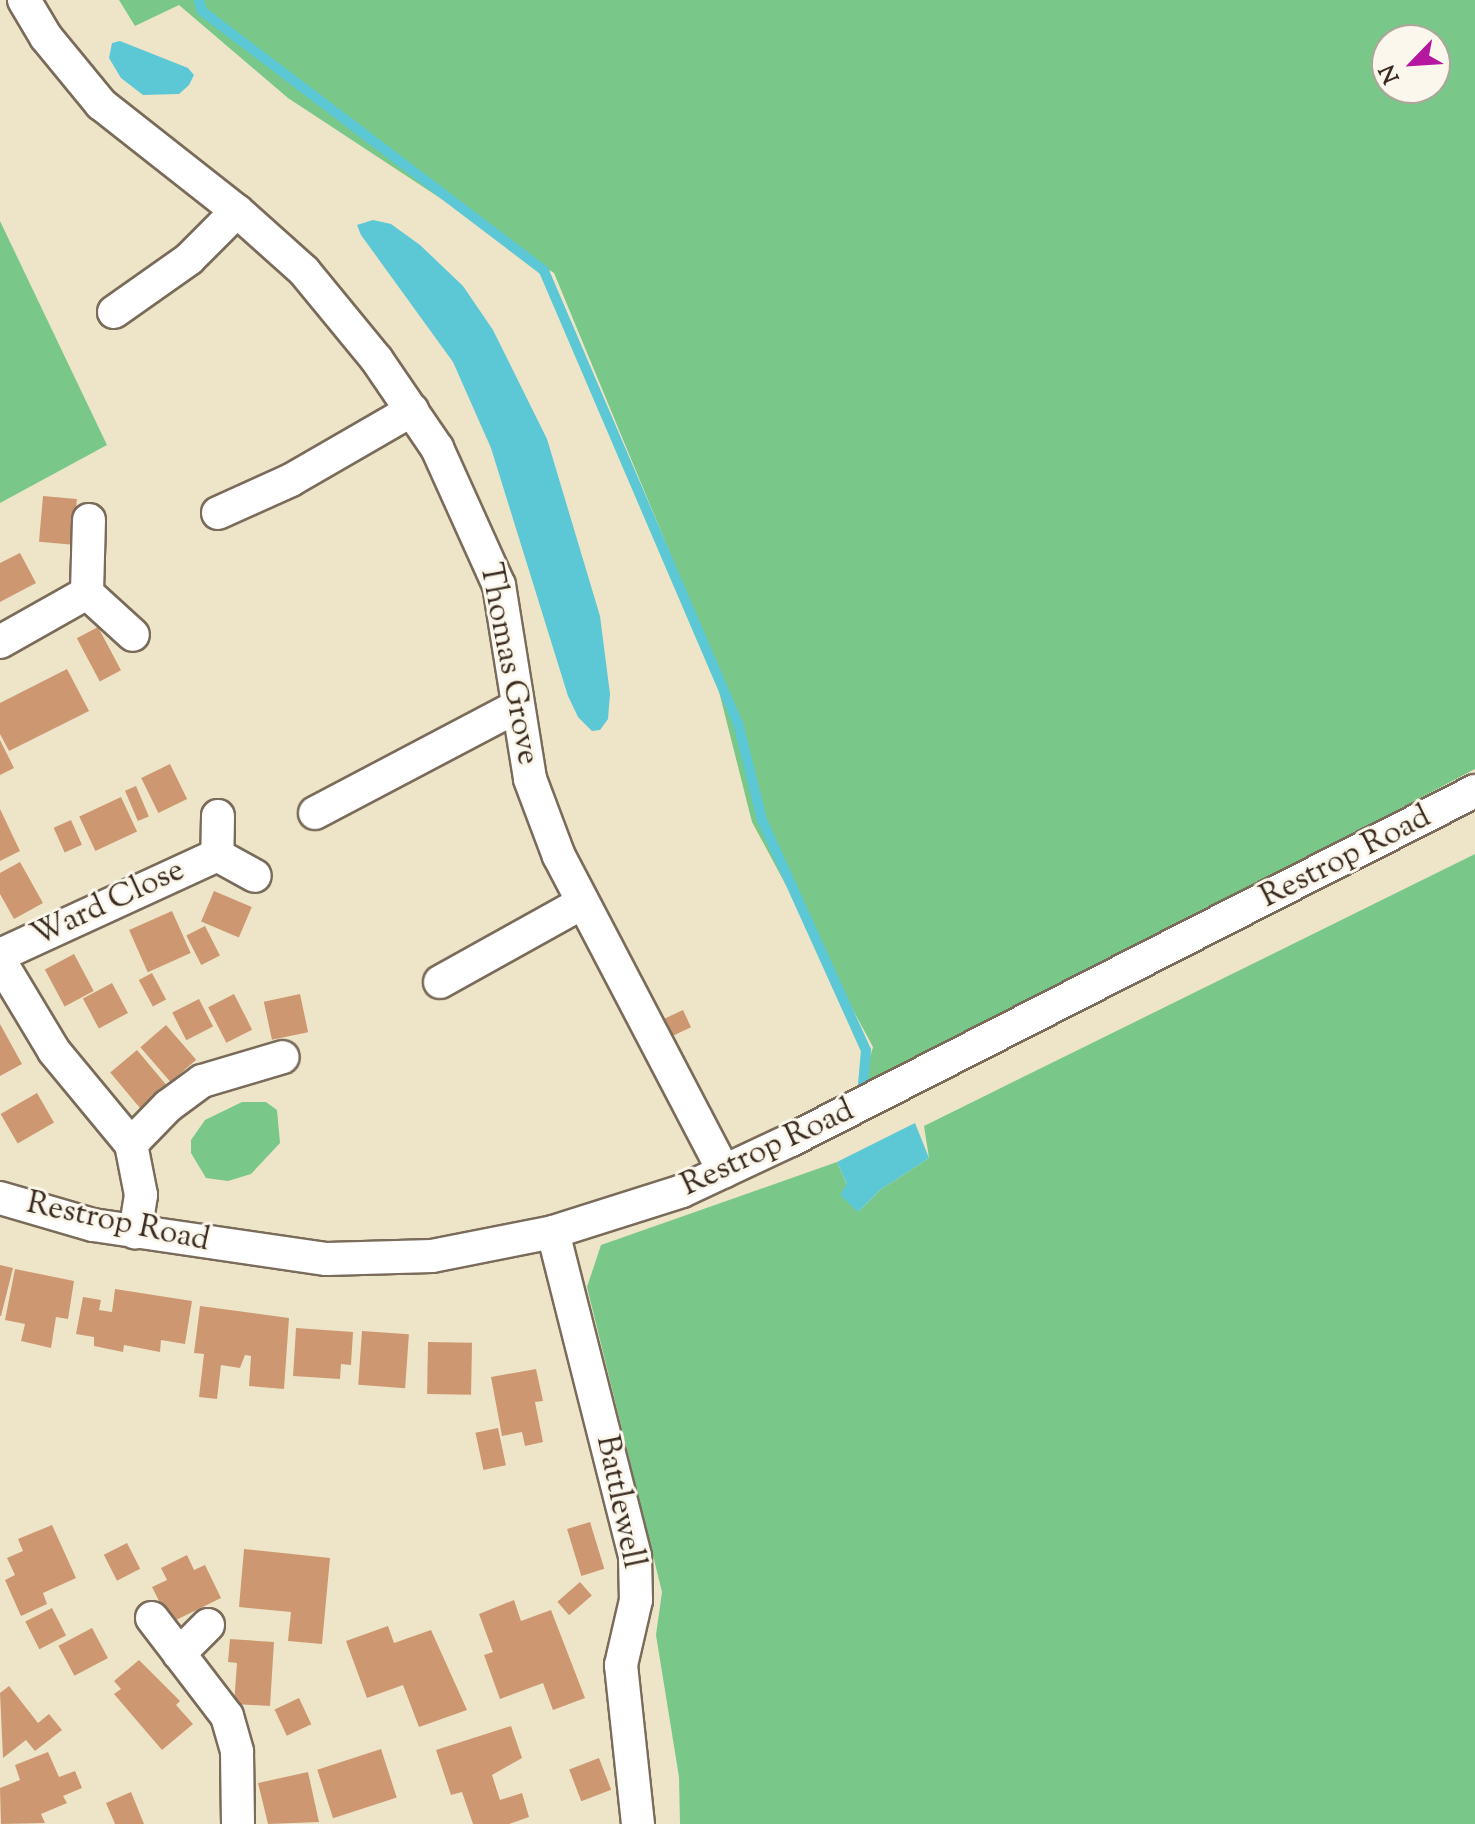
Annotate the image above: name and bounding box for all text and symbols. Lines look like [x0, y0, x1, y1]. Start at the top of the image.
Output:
north arrow [1371, 24, 1451, 104]
text: N [1373, 59, 1409, 88]
street label: Thomas Grove [470, 560, 546, 768]
street label: Restrop Road [1254, 799, 1438, 917]
street label: Ward Close [25, 852, 191, 956]
street label: Restrop Road [676, 1092, 860, 1206]
street label: Restrop Road [23, 1185, 213, 1261]
street label: Battlewell [586, 1432, 652, 1572]

